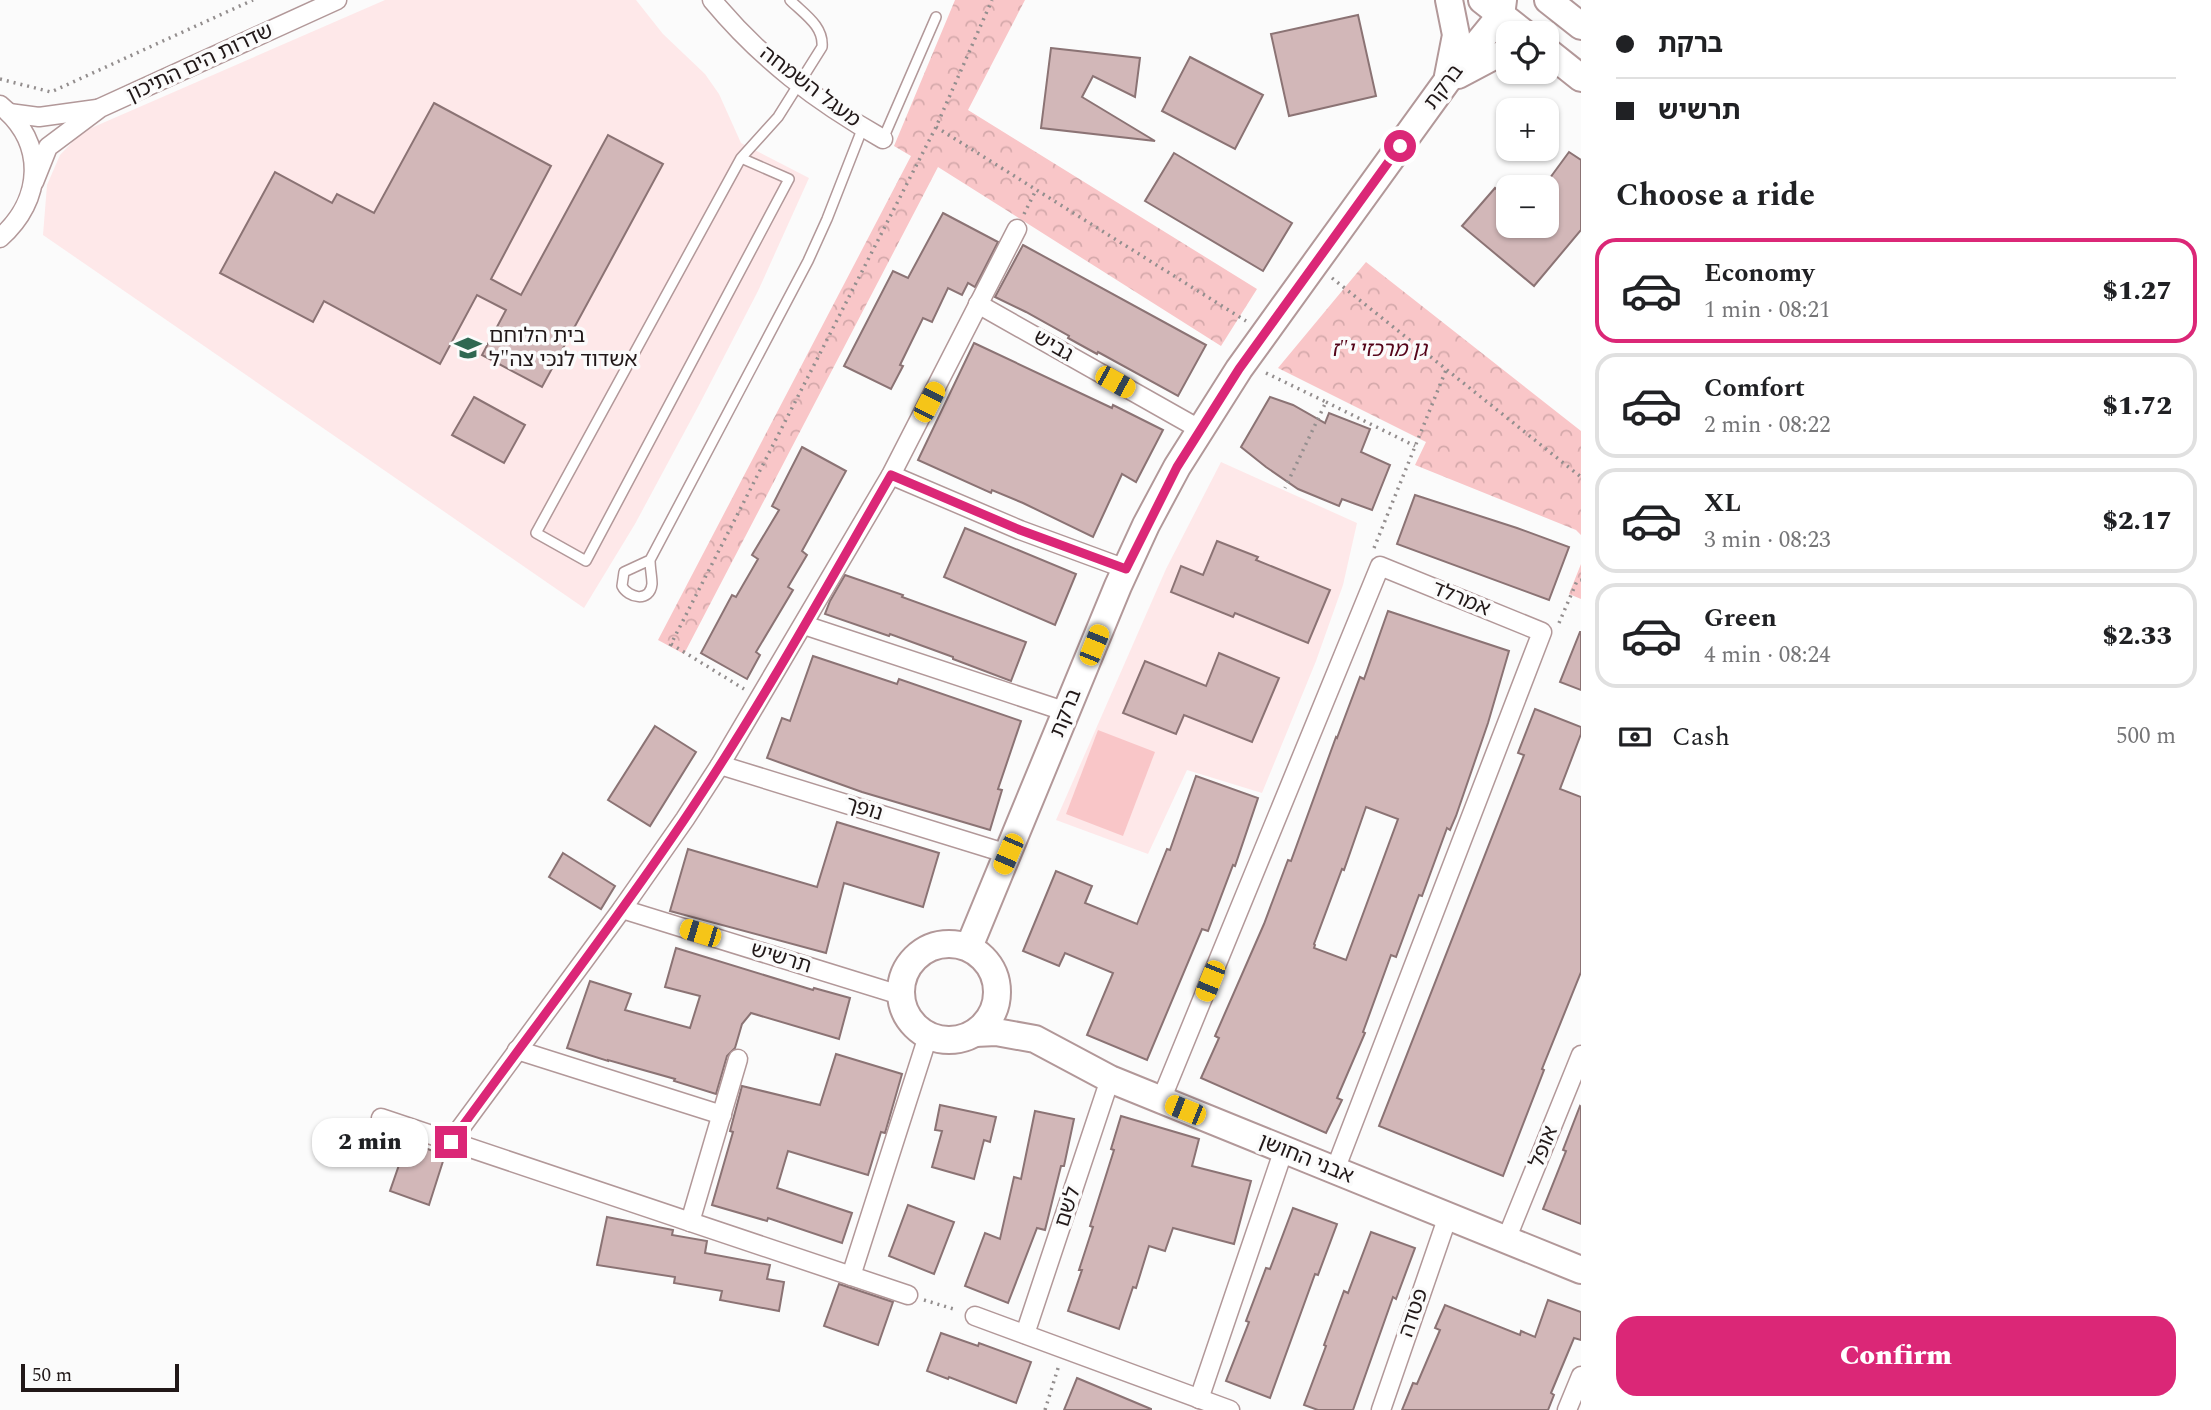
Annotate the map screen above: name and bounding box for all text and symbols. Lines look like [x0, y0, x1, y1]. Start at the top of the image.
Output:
street label: שדרות הים התיכון [121, 15, 279, 111]
map controls [1496, 21, 1559, 238]
button: locate [1496, 21, 1559, 84]
text: ברקת [1658, 24, 1723, 64]
street label: מעגל השמחה [753, 38, 867, 136]
street label: ברקת [1416, 57, 1472, 117]
text: תרשיש [1658, 91, 1740, 131]
button: + [1496, 98, 1559, 161]
route start [1384, 130, 1416, 162]
text: Choose a ride [1616, 171, 1815, 220]
button: − [1496, 175, 1559, 238]
text: Economy [1704, 253, 1814, 293]
icon: car [1620, 259, 1683, 322]
text: $1.27 [2102, 271, 2172, 311]
text: 1 min · 08:21 [1704, 293, 1831, 328]
place label: בית הלוחם אשדוד לנכי צה"ל [489, 320, 637, 376]
street label: גביש [1027, 322, 1079, 370]
school or university icon: בית הלוחם אשדוד לנכי צה"ל [453, 333, 483, 363]
park label: גן מרכזי י"ז [1331, 334, 1429, 366]
car [1092, 363, 1139, 401]
text: Comfort [1704, 368, 1805, 408]
icon: car [1620, 374, 1683, 437]
car [911, 379, 948, 425]
text: $1.72 [2102, 386, 2172, 426]
text: 2 min · 08:22 [1704, 408, 1831, 443]
text: XL [1704, 483, 1741, 523]
icon: car [1620, 489, 1683, 552]
text: $2.17 [2102, 501, 2172, 541]
text: 3 min · 08:23 [1704, 523, 1831, 558]
street label: אמרלד [1427, 573, 1495, 625]
text: Green [1704, 598, 1777, 638]
icon: car [1620, 604, 1683, 667]
text: $2.33 [2102, 616, 2172, 656]
car [1077, 622, 1112, 668]
text: 4 min · 08:24 [1704, 638, 1831, 673]
street label: ברקת [1042, 684, 1090, 742]
text: Cash [1672, 717, 1730, 757]
icon: cash [1616, 718, 1654, 756]
text: 500 m [2116, 719, 2176, 754]
street label: נופך [841, 788, 887, 830]
car [991, 831, 1026, 877]
car [677, 917, 724, 949]
street label: תרשיש [747, 934, 815, 982]
car [1193, 958, 1228, 1004]
car [1162, 1092, 1209, 1128]
callout: 2 min [311, 1118, 426, 1166]
street label: אופל [1521, 1121, 1567, 1173]
text: 2 min [338, 1125, 402, 1160]
street label: אבני החושן [1254, 1125, 1358, 1193]
route end [435, 1126, 467, 1158]
street label: לשם [1046, 1183, 1090, 1231]
street label: פטדה [1391, 1284, 1437, 1342]
button: Confirm [1616, 1316, 2176, 1396]
scale bar [21, 1361, 178, 1393]
text: 50 m [32, 1361, 72, 1390]

